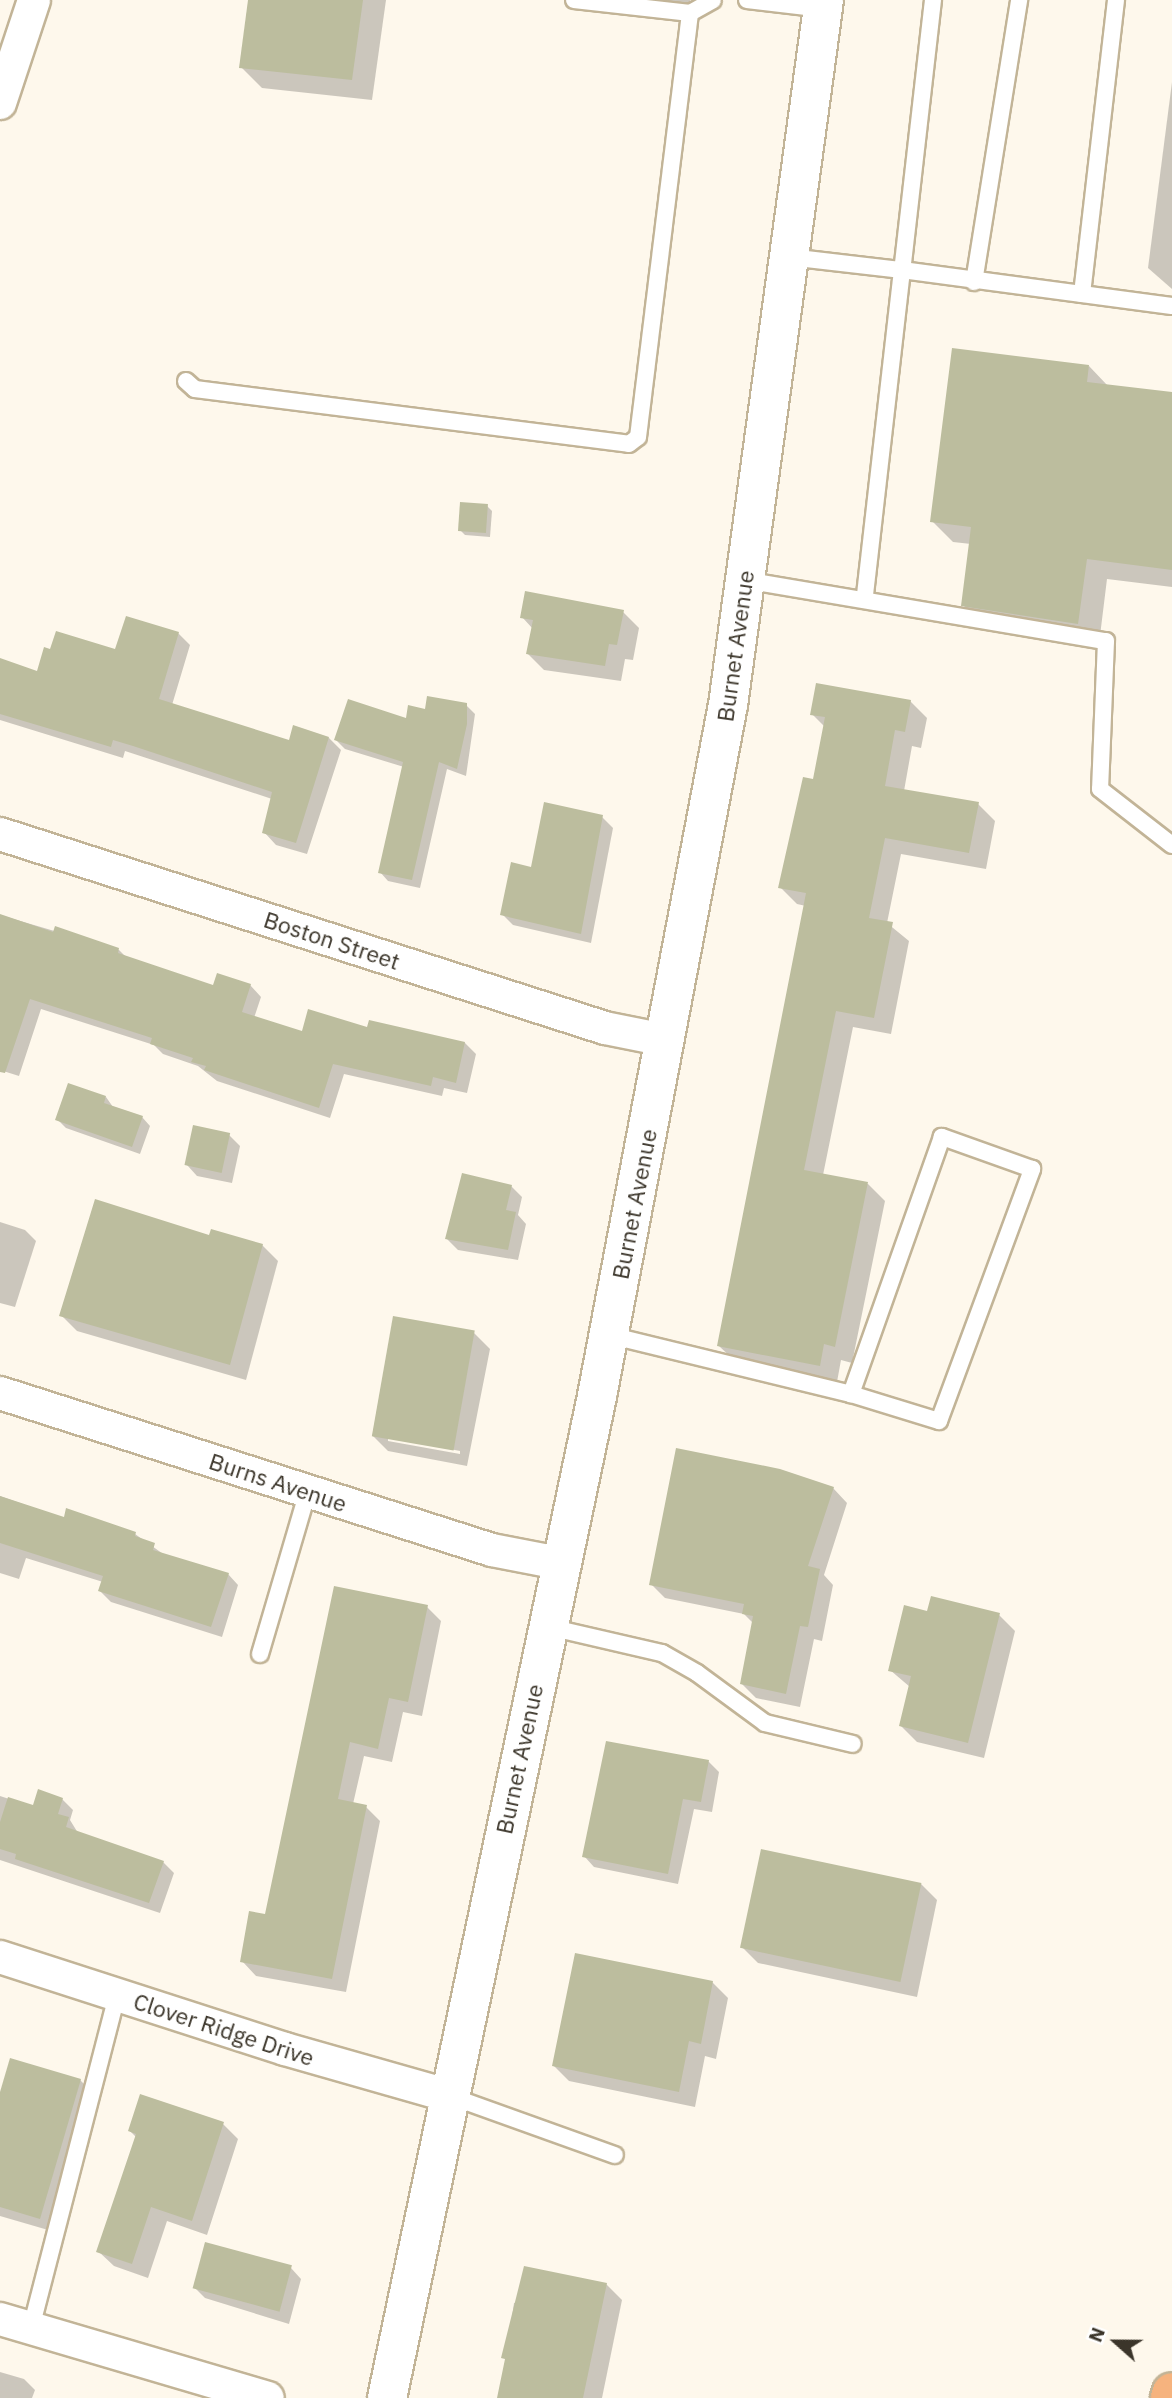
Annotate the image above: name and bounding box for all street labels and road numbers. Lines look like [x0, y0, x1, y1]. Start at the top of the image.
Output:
street label: Burnet Avenue [711, 569, 759, 723]
street label: Boston Street [261, 905, 403, 975]
street label: Burnet Avenue [606, 1127, 662, 1281]
street label: Burns Avenue [206, 1447, 350, 1517]
street label: Burnet Avenue [490, 1682, 548, 1836]
street label: Clover Ridge Drive [130, 1987, 318, 2071]

